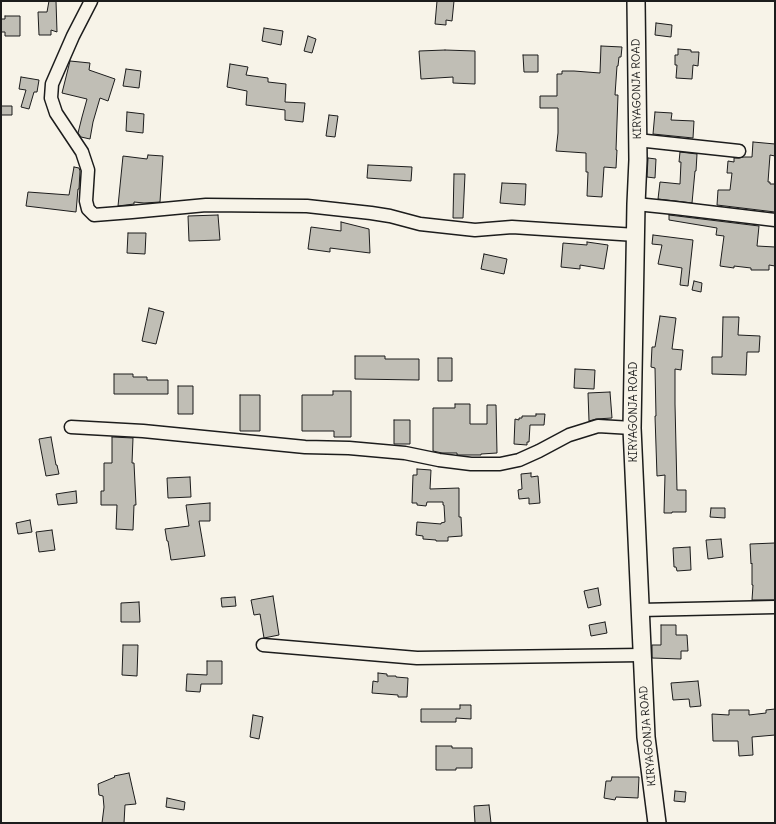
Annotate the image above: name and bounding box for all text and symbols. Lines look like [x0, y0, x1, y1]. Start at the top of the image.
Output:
street label: KIRYAGONJA ROAD [630, 38, 644, 140]
street label: KIRYAGONJA ROAD [627, 362, 641, 462]
street label: KIRYAGONJA ROAD [637, 685, 659, 787]

